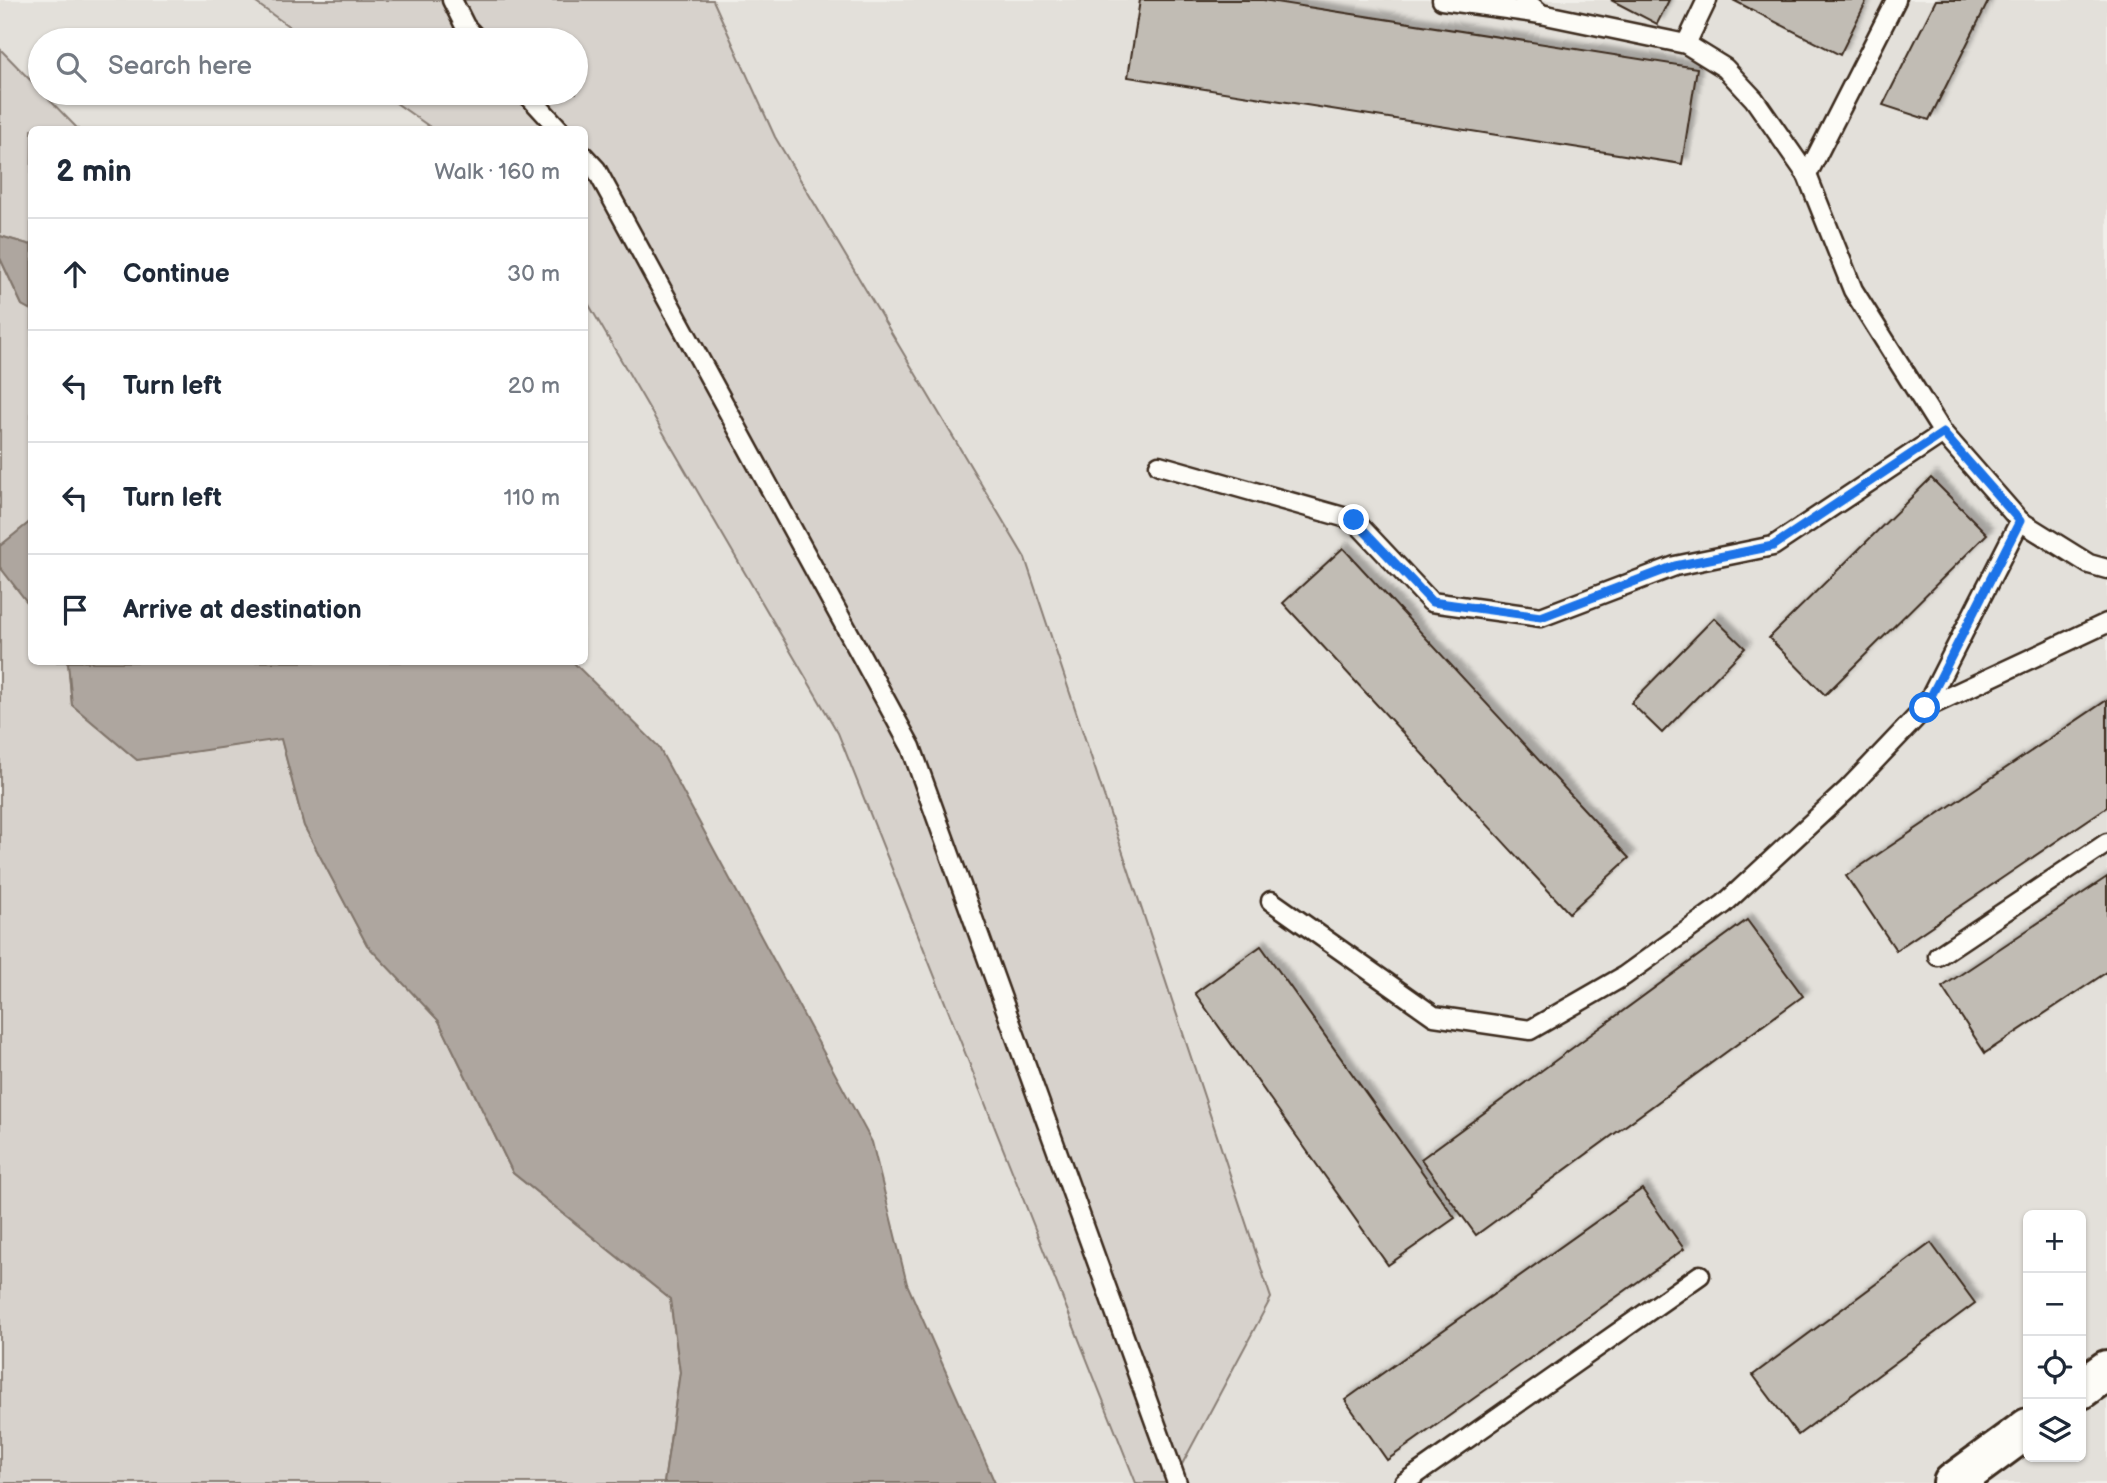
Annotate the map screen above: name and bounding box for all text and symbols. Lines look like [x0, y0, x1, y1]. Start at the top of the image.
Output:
search box [28, 28, 588, 105]
icon: search [52, 48, 90, 86]
text: Search here [108, 51, 252, 82]
text: 2 min [56, 154, 132, 190]
text: Walk · 160 m [434, 158, 560, 186]
icon: ahead [56, 255, 94, 293]
text: Continue [123, 259, 230, 290]
text: 30 m [507, 260, 560, 288]
icon: left [56, 367, 94, 405]
text: Turn left [123, 371, 222, 402]
text: 20 m [508, 372, 560, 400]
icon: left [56, 479, 94, 517]
text: Turn left [123, 483, 222, 514]
text: 110 m [503, 484, 560, 512]
route end [1338, 504, 1369, 535]
icon: arrive [56, 591, 94, 629]
text: Arrive at destination [123, 595, 362, 626]
route start [1909, 692, 1940, 723]
map controls [2023, 1210, 2086, 1462]
button: + [2023, 1210, 2086, 1273]
button: − [2023, 1273, 2086, 1336]
button: locate [2023, 1336, 2086, 1399]
button: layers [2023, 1399, 2086, 1462]

